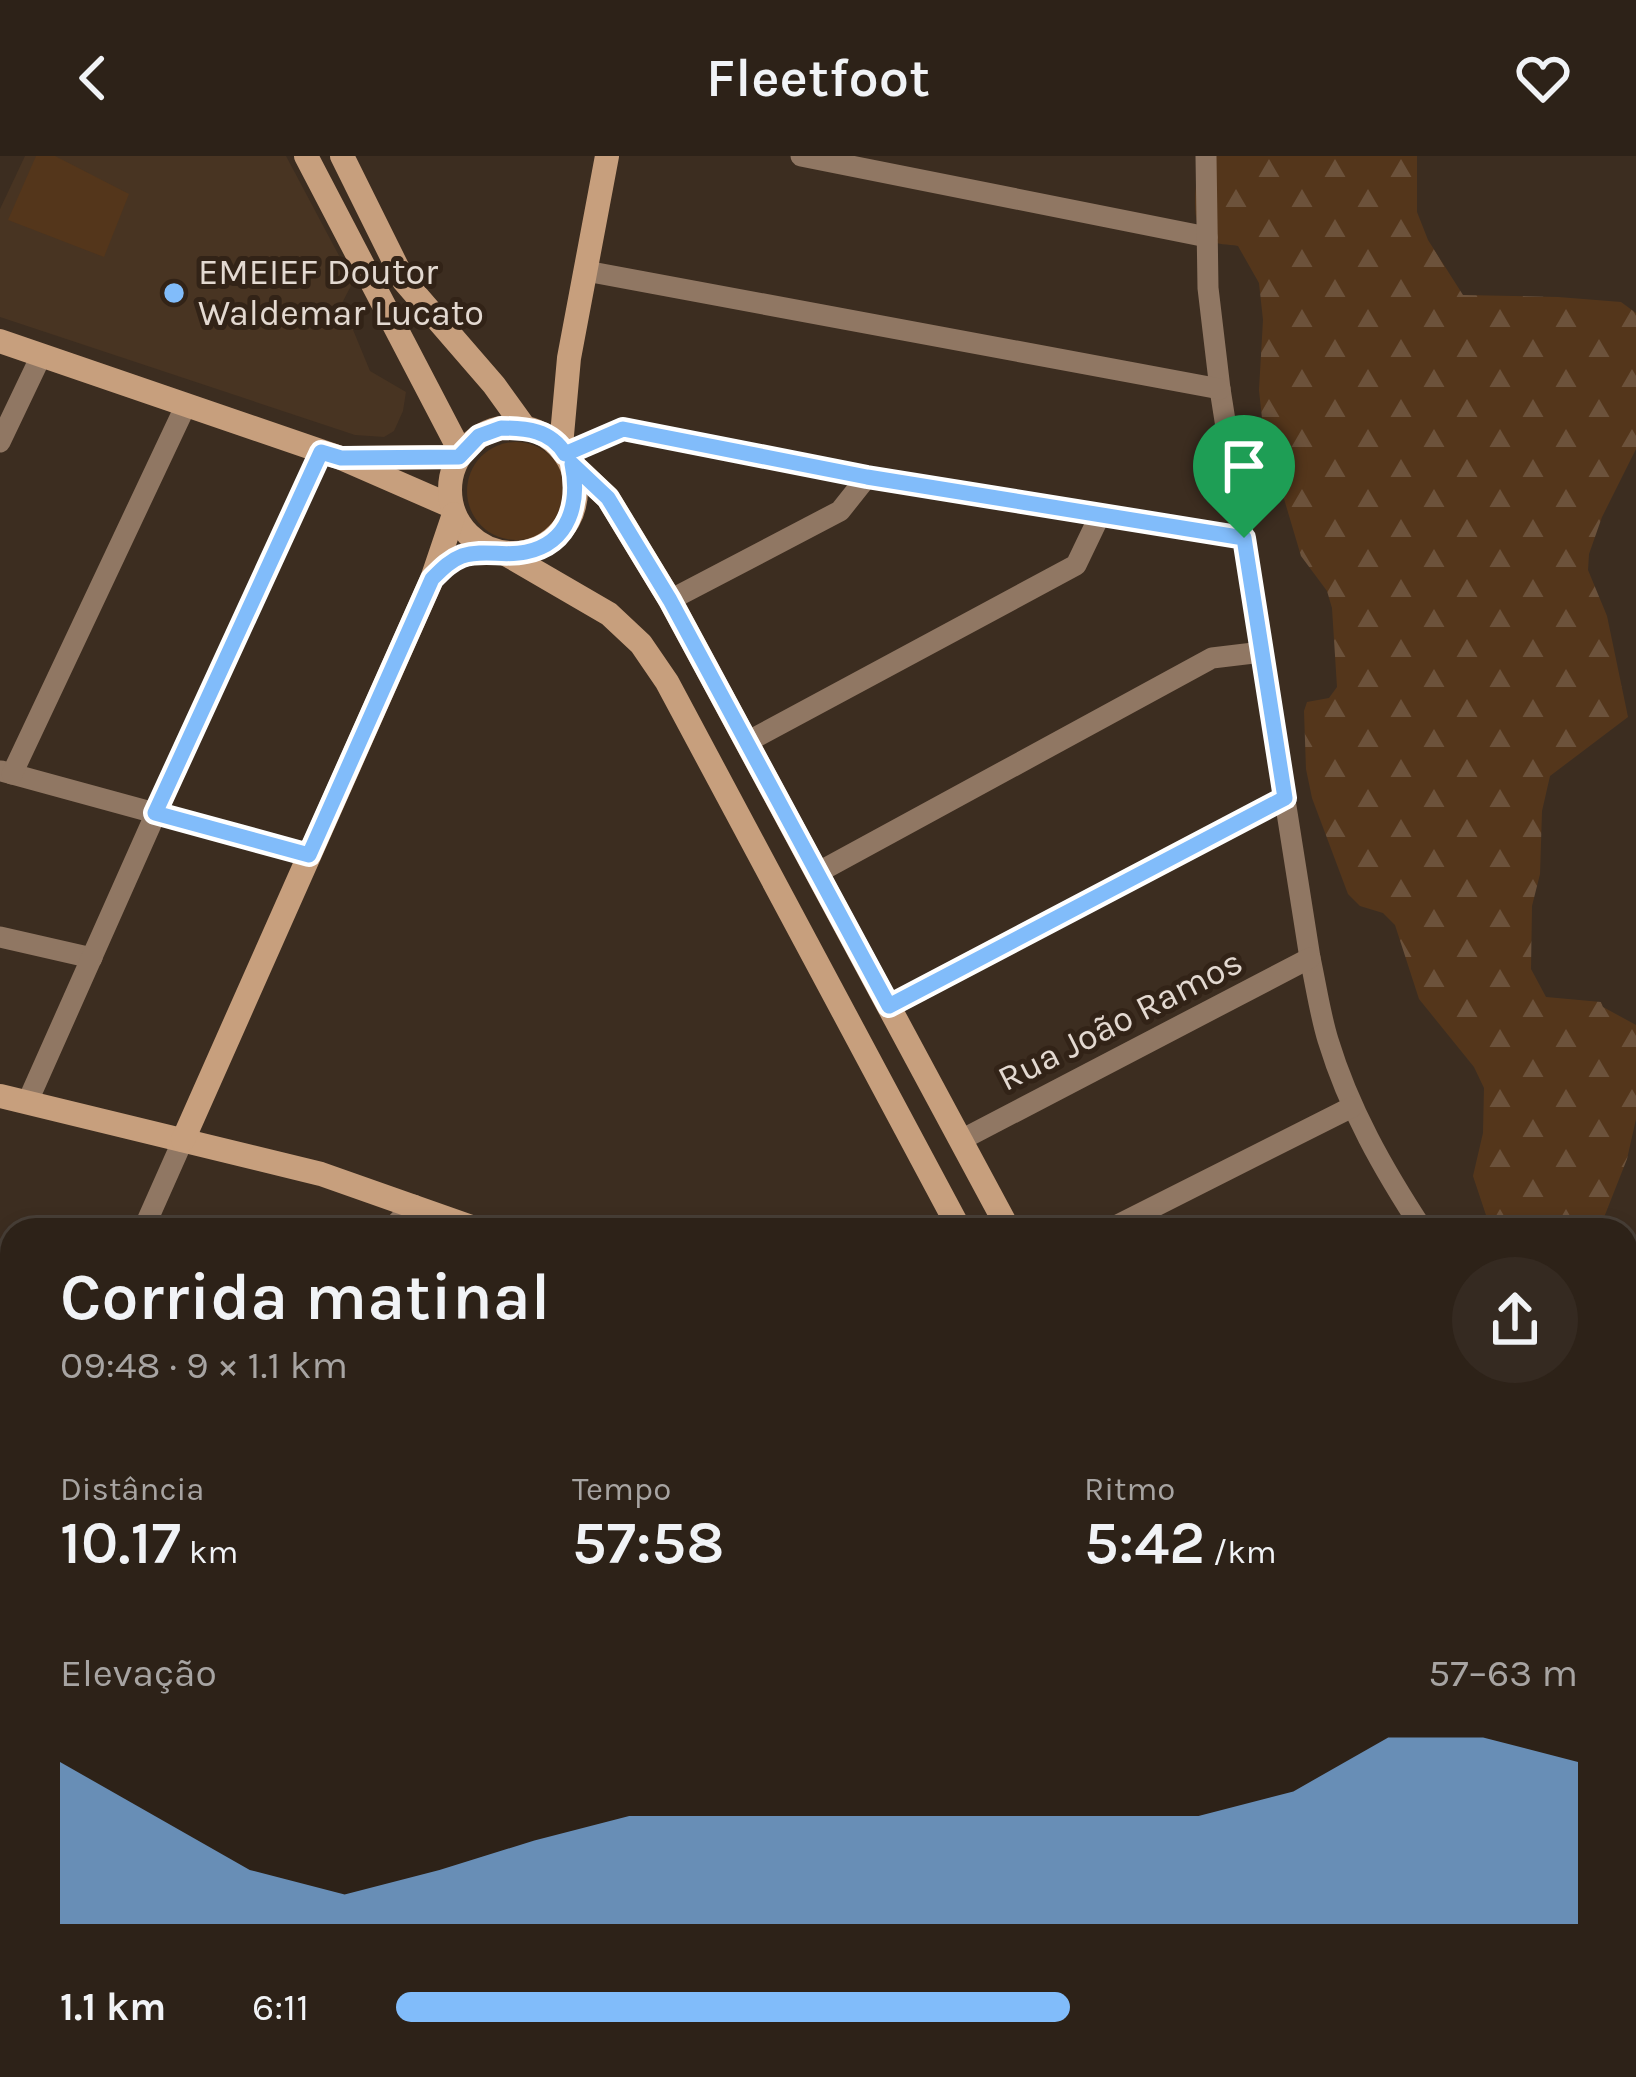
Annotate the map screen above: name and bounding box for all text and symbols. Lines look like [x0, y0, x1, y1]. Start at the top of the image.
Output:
icon: back [60, 45, 126, 111]
icon: heart [1510, 45, 1576, 111]
text: Fleetfoot [706, 46, 930, 110]
place label: EMEIEF Doutor Waldemar Lucato [198, 251, 484, 334]
marker: EMEIEF Doutor Waldemar Lucato [161, 280, 187, 306]
pin [1193, 415, 1295, 538]
icon: arrive [1211, 433, 1277, 499]
street label: Rua João Ramos [991, 940, 1249, 1100]
button: share [1452, 1257, 1578, 1383]
text: Corrida matinal [60, 1258, 550, 1336]
text: 09:48 · 9 × 1.1 km [60, 1342, 348, 1388]
text: Distância [60, 1470, 204, 1508]
text: Tempo [572, 1470, 671, 1508]
text: Ritmo [1084, 1470, 1175, 1508]
text: 10.17 [60, 1508, 181, 1578]
text: 57:58 [572, 1508, 724, 1578]
text: 5:42 [1084, 1508, 1205, 1578]
text: km [181, 1533, 238, 1571]
text: /km [1205, 1533, 1277, 1571]
text: Elevação [60, 1650, 217, 1696]
text: 57–63 m [1428, 1650, 1578, 1696]
text: 1.1 km [60, 1984, 166, 2030]
text: 6:11 [252, 1984, 309, 2030]

